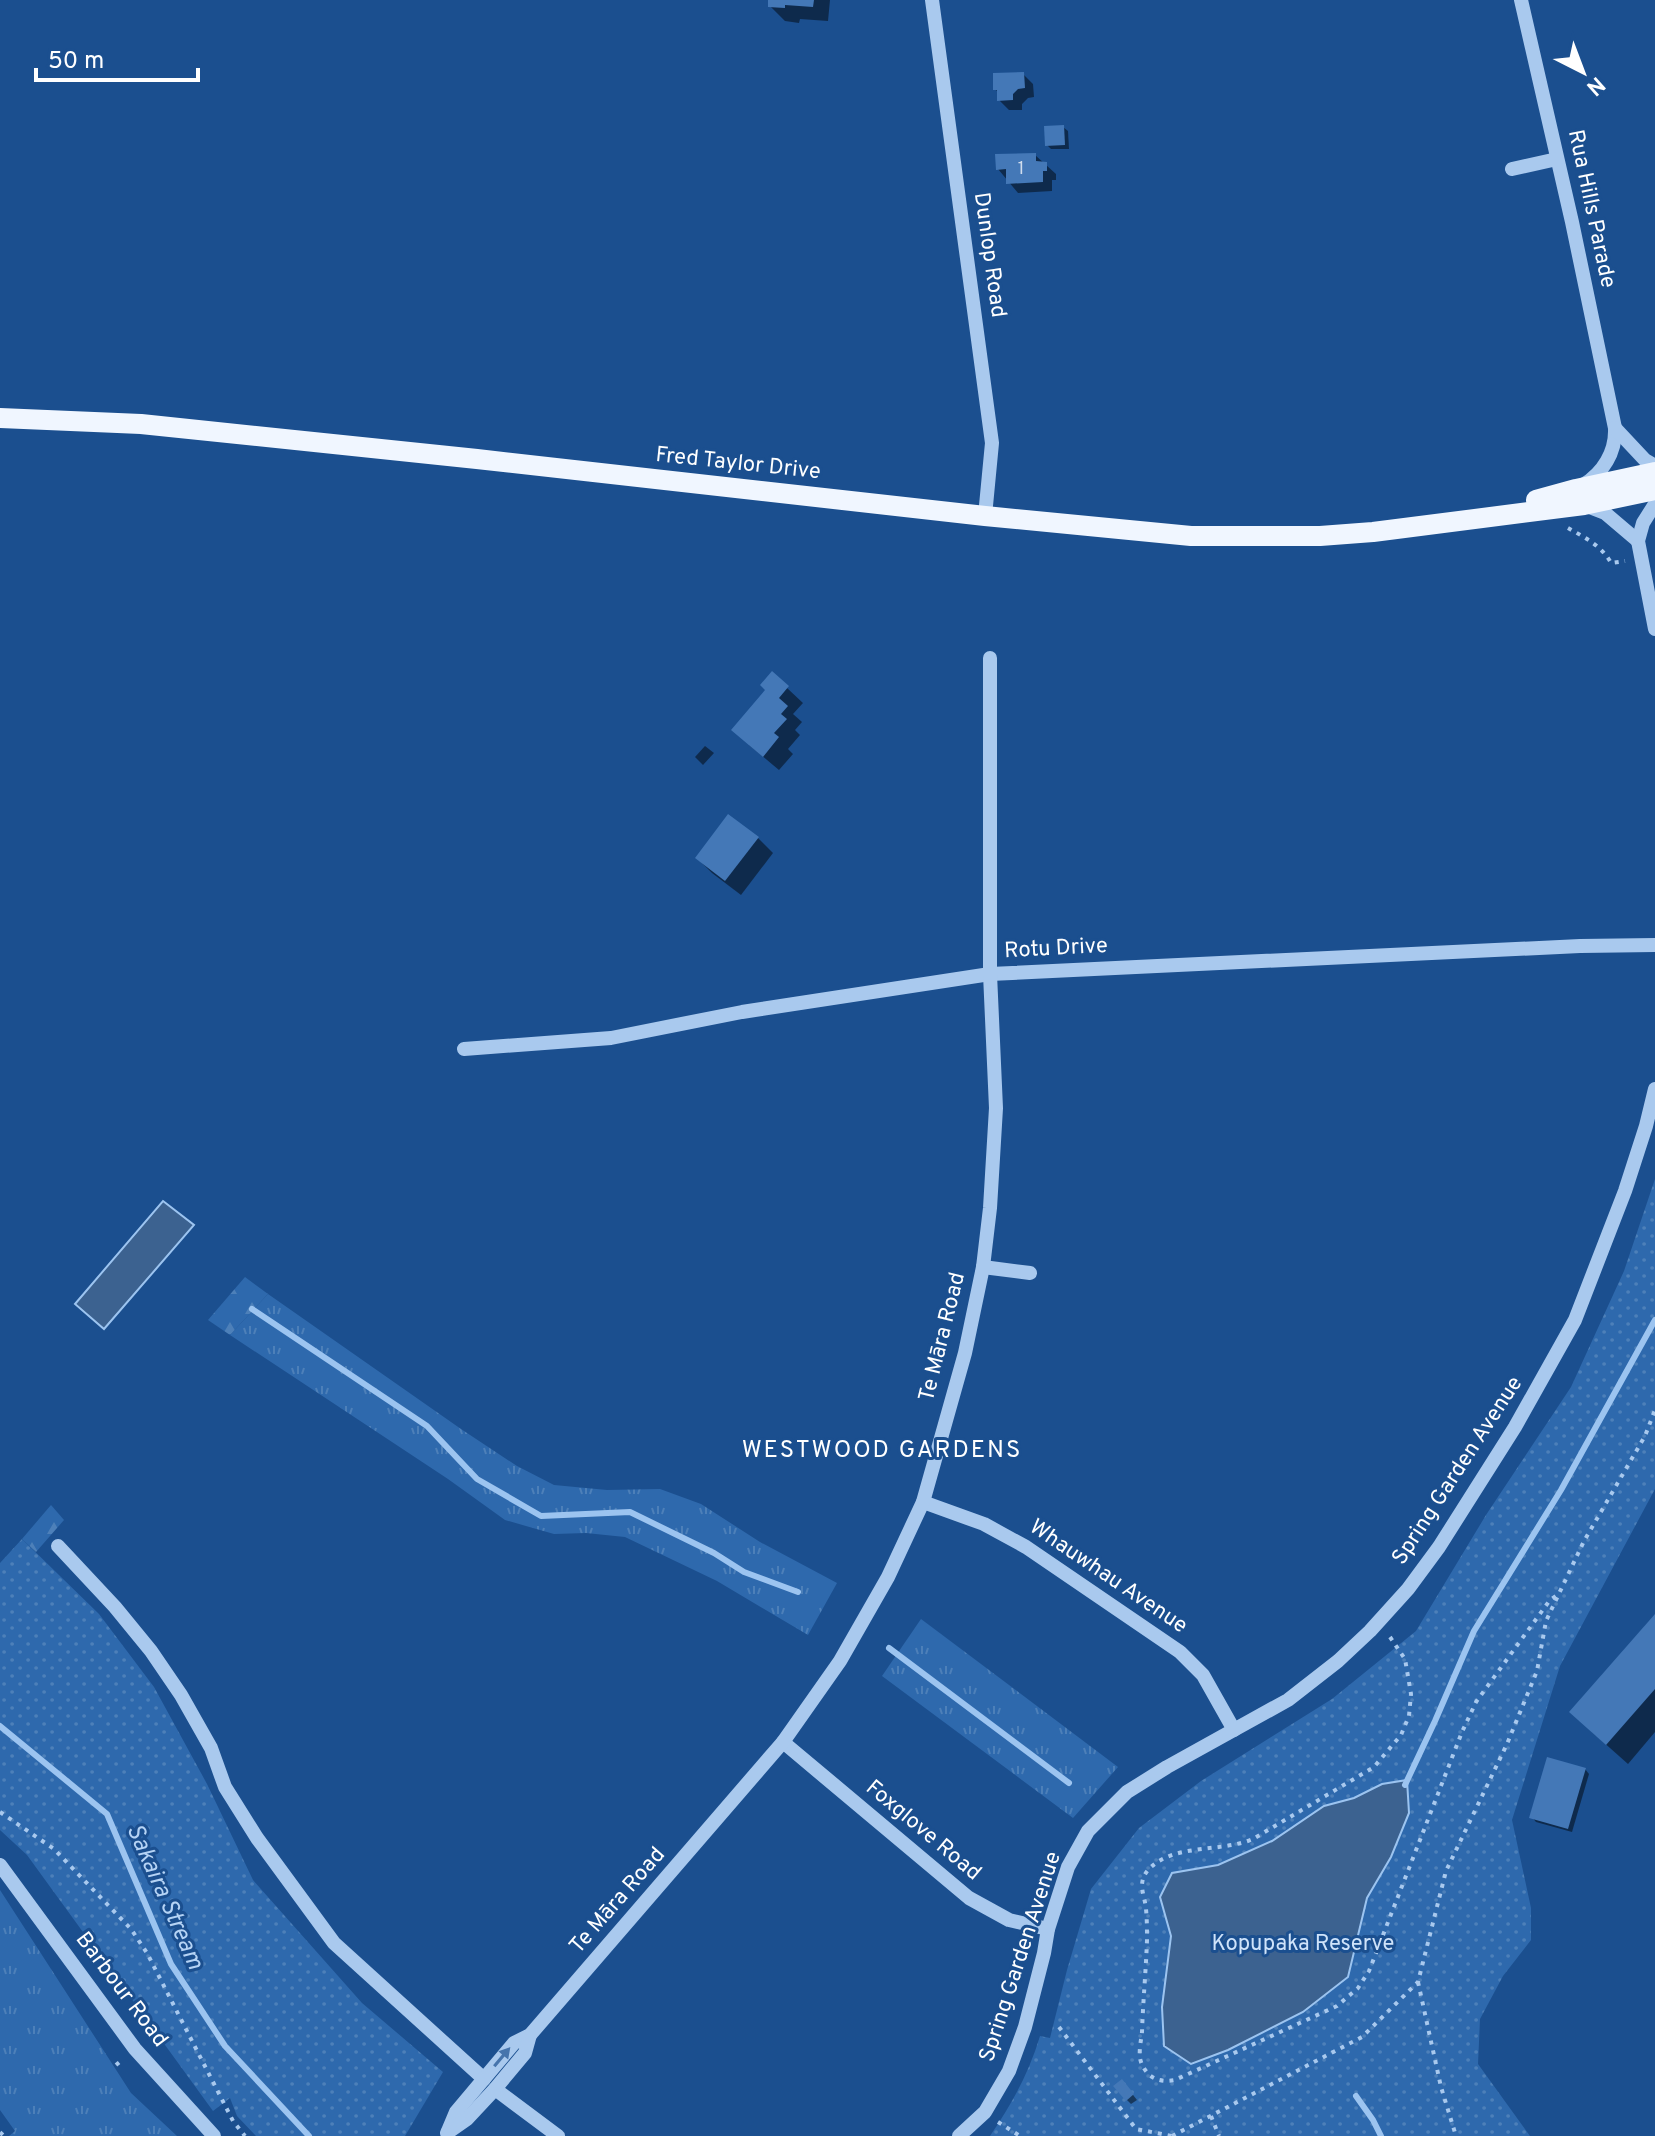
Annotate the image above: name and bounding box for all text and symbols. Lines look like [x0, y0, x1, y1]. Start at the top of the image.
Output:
scale bar [36, 32, 198, 82]
north arrow [1543, 32, 1623, 112]
text: 50 m [48, 47, 104, 77]
text: N [1580, 70, 1610, 100]
street label: Rua Hills Parade [1561, 127, 1621, 291]
house number: 1 [1018, 158, 1024, 181]
street label: Dunlop Road [967, 191, 1011, 319]
street label: Fred Taylor Drive [654, 442, 822, 486]
street label: Rotu Drive [1004, 933, 1108, 965]
street label: Te Māra Road [914, 1270, 972, 1404]
street label: Spring Garden Avenue [1387, 1372, 1529, 1570]
district label: WESTWOOD GARDENS [742, 1436, 1022, 1466]
street label: Whauwhau Avenue [1024, 1514, 1192, 1640]
street label: Foxglove Road [860, 1775, 986, 1887]
water label: Sakaira Stream [119, 1820, 210, 1975]
street label: Te Māra Road [564, 1842, 672, 1960]
street label: Spring Garden Avenue [974, 1848, 1068, 2066]
street label: Barbour Road [69, 1927, 173, 2053]
park label: Kopupaka Reserve [1212, 1931, 1394, 1958]
one-way arrow [493, 2047, 510, 2067]

